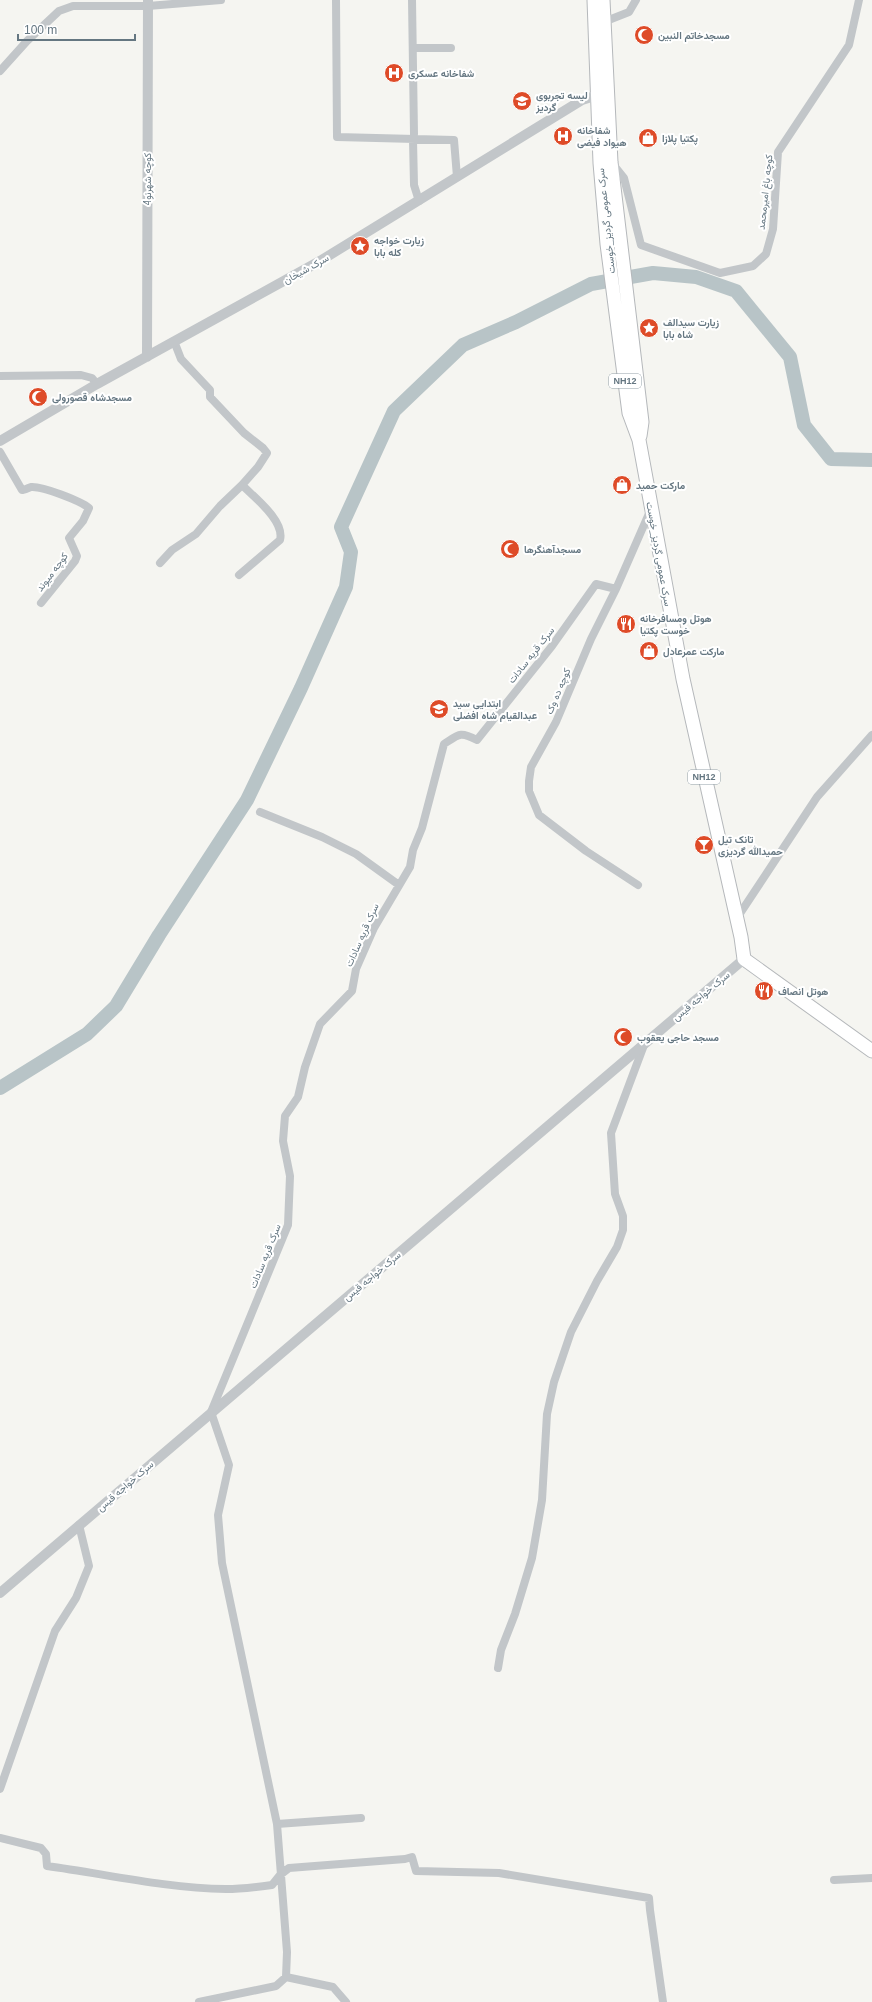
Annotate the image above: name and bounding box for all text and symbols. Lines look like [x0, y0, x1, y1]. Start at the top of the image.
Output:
scale bar [18, 16, 135, 42]
text: 100 m [24, 23, 57, 37]
mosque icon: مسجدخاتم النبین [633, 24, 655, 46]
place label: مسجدخاتم النبین [658, 30, 730, 42]
hospital icon: شفاخانه عسکری [383, 62, 405, 84]
place label: شفاخانه عسکری [408, 68, 474, 80]
school or university icon: لیسه تجربوی گردیز [511, 90, 533, 112]
place label: لیسه تجربوی گردیز [535, 90, 588, 114]
hospital icon: شفاخانه هیواد فیضی [552, 125, 574, 147]
place label: شفاخانه هیواد فیضی [577, 125, 627, 149]
shop icon: پکتیا پلازا [637, 127, 659, 149]
place label: پکتیا پلازا [662, 133, 698, 146]
street label: کوچه شهرنو4 [142, 152, 155, 205]
street label: کوچه باغ امیرمحمد [756, 153, 776, 230]
street label: سرک عمومی گردیز_خوست [595, 167, 618, 274]
place icon: زیارت خواجه کله بابا [349, 235, 371, 257]
place label: زیارت خواجه کله بابا [374, 235, 425, 259]
street label: سرک شیخان [281, 252, 331, 287]
place icon: زیارت سیدالف شاه بابا [638, 317, 660, 339]
place label: زیارت سیدالف شاه بابا [663, 317, 720, 341]
road number: NH12 [609, 374, 641, 388]
mosque icon: مسجدشاه قصورولی [27, 386, 49, 408]
place label: مسجدشاه قصورولی [52, 392, 133, 404]
shop icon: مارکت حمید [611, 474, 633, 496]
place label: مارکت حمید [636, 480, 686, 492]
street label: سرک عمومی گردیز_خوست [643, 501, 674, 607]
mosque icon: مسجدآهنگرها [499, 538, 521, 560]
place label: مسجدآهنگرها [524, 544, 582, 556]
street label: کوچه میوند [34, 550, 72, 595]
restaurant icon: هوتل ومسافرخانه خوست پکتیا [615, 613, 637, 635]
place label: هوتل ومسافرخانه خوست پکتیا [640, 613, 712, 638]
street label: سرک قریه سادات [506, 625, 557, 686]
shop icon: مارکت عمرعادل [638, 640, 660, 662]
place label: مارکت عمرعادل [663, 646, 725, 658]
street label: کوچه ده وک [543, 666, 575, 716]
school or university icon: ابتدایی سید عبدالقیام شاه افضلی [428, 698, 450, 720]
place label: ابتدایی سید عبدالقیام شاه افضلی [453, 698, 537, 722]
road number: NH12 [688, 770, 720, 784]
bar icon: تانک تیل حمیدالله گردیزی [693, 834, 715, 856]
place label: تانک تیل حمیدالله گردیزی [718, 834, 783, 858]
street label: سرک قریه سادات [343, 901, 382, 969]
street label: سرک خواجه قیس [670, 969, 732, 1024]
restaurant icon: هوتل انصاف [753, 980, 775, 1002]
place label: هوتل انصاف [778, 986, 828, 998]
mosque icon: مسجد حاجی یعقوب [612, 1026, 634, 1048]
place label: مسجد حاجی یعقوب [637, 1032, 720, 1044]
street label: سرک قریه سادات [247, 1222, 284, 1290]
street label: سرک خواجه قیس [341, 1249, 403, 1304]
street label: سرک خواجه قیس [95, 1458, 156, 1514]

